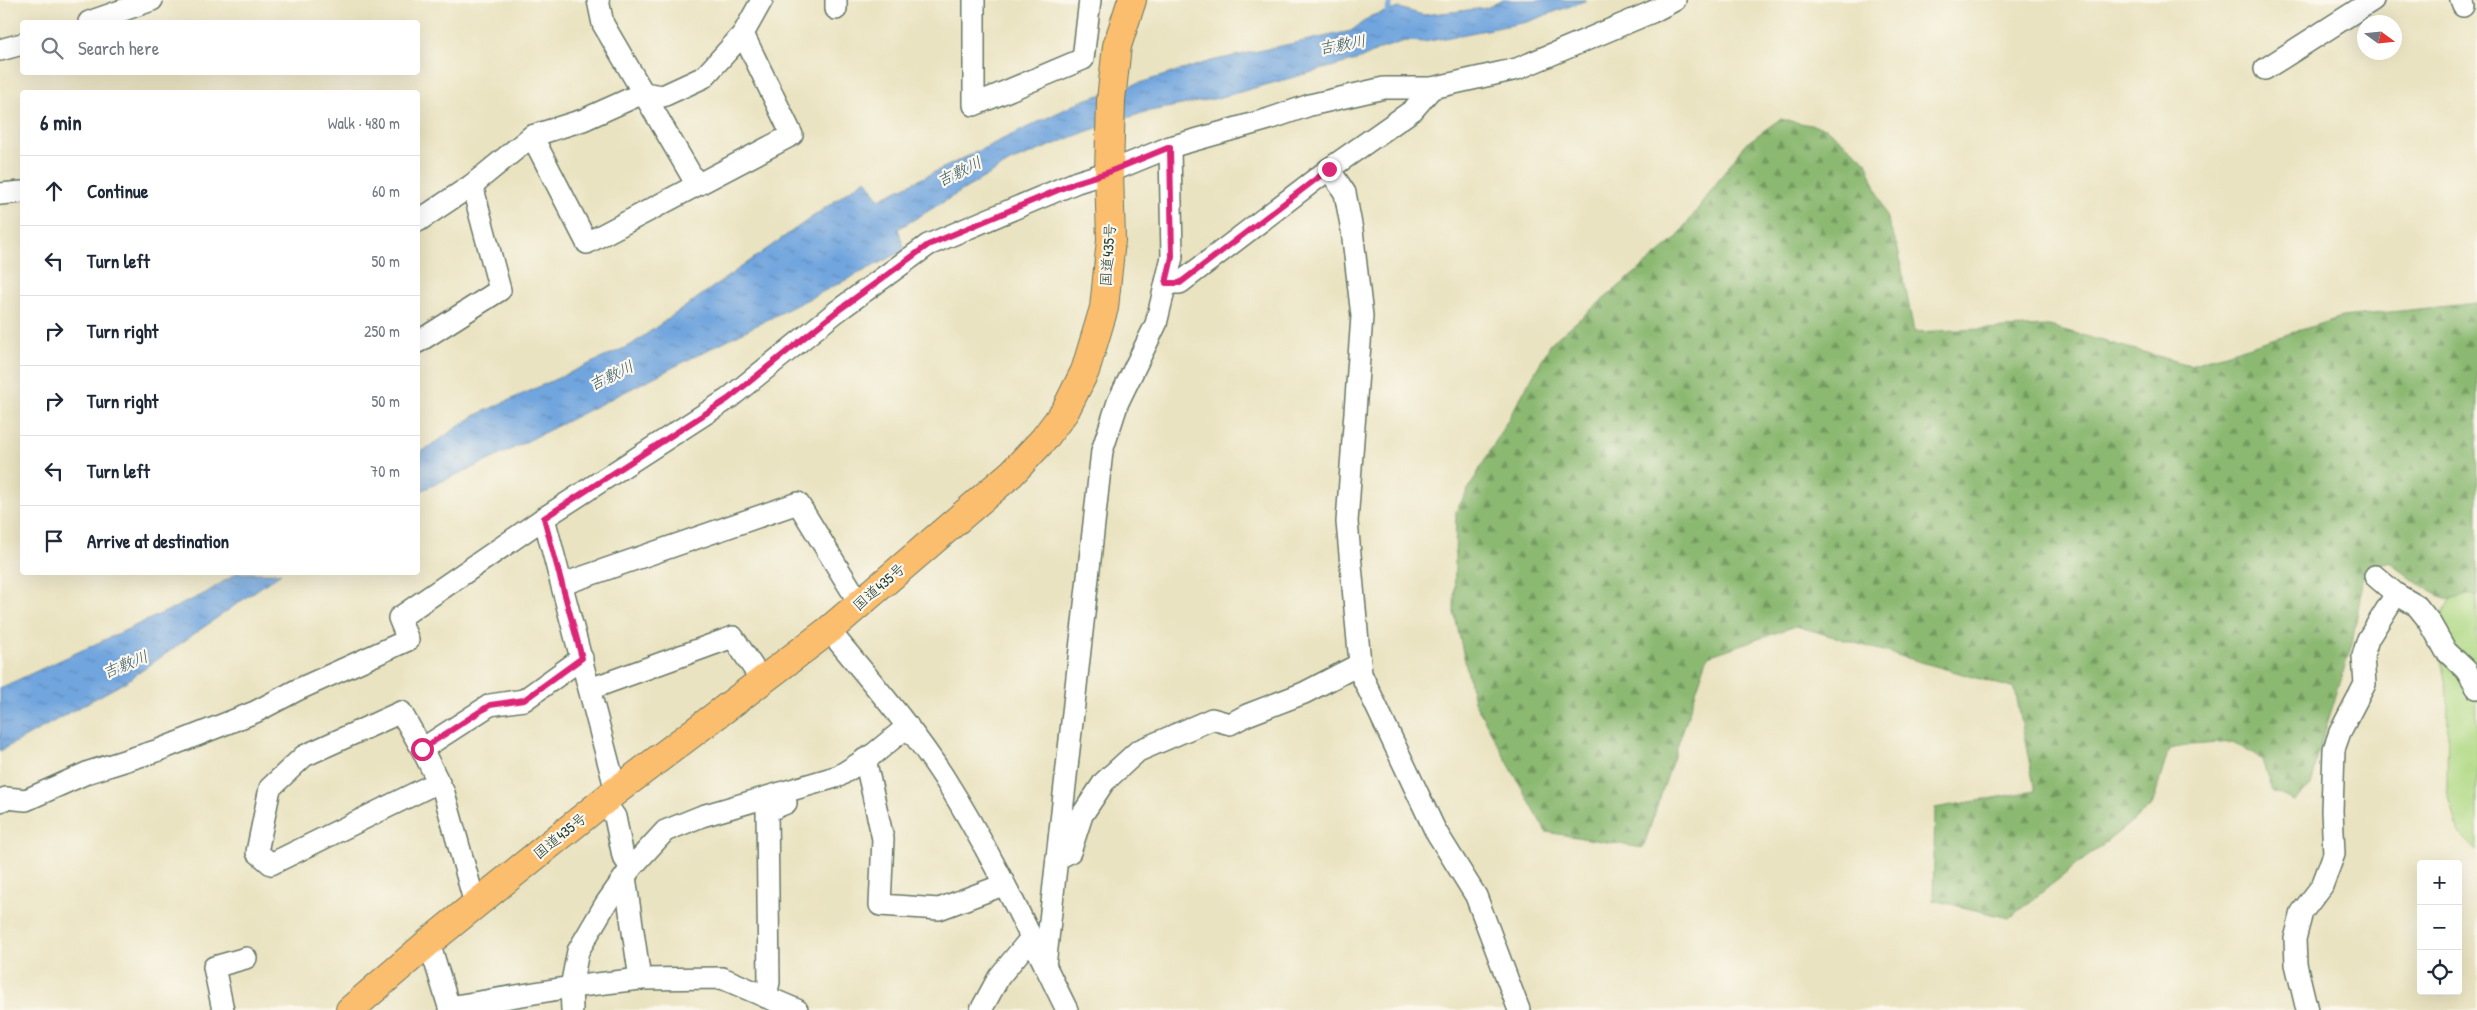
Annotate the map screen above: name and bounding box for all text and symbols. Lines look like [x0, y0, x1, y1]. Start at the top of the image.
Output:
north arrow [2357, 15, 2402, 60]
search box [20, 20, 420, 75]
water label: 吉敷川 [1316, 29, 1368, 59]
icon: search [38, 34, 66, 62]
text: Search here [78, 35, 159, 61]
text: 6 min [40, 108, 82, 137]
text: Walk · 480 m [328, 112, 400, 134]
water label: 吉敷川 [933, 151, 985, 191]
route end [1318, 158, 1341, 181]
icon: ahead [40, 177, 68, 205]
text: Continue [87, 178, 148, 204]
text: 60 m [372, 180, 400, 202]
street label: 国道435号 [1095, 222, 1120, 287]
icon: left [40, 247, 68, 275]
text: Turn left [87, 248, 150, 274]
text: 50 m [372, 250, 400, 272]
icon: right [40, 317, 68, 345]
text: Turn right [87, 318, 158, 344]
text: 250 m [364, 320, 400, 342]
water label: 吉敷川 [585, 355, 637, 395]
icon: right [40, 387, 68, 415]
text: Turn right [87, 388, 158, 414]
text: 50 m [372, 390, 400, 412]
icon: left [40, 457, 68, 485]
text: Turn left [87, 458, 150, 484]
text: 70 m [370, 460, 400, 482]
icon: arrive [40, 527, 68, 555]
text: Arrive at destination [87, 528, 229, 554]
street label: 国道435号 [848, 558, 910, 615]
water label: 吉敷川 [99, 645, 151, 683]
route start [411, 738, 434, 761]
street label: 国道435号 [528, 807, 591, 864]
map controls [2417, 860, 2462, 995]
button: + [2417, 860, 2462, 905]
button: − [2417, 905, 2462, 950]
button: locate [2417, 950, 2462, 995]

